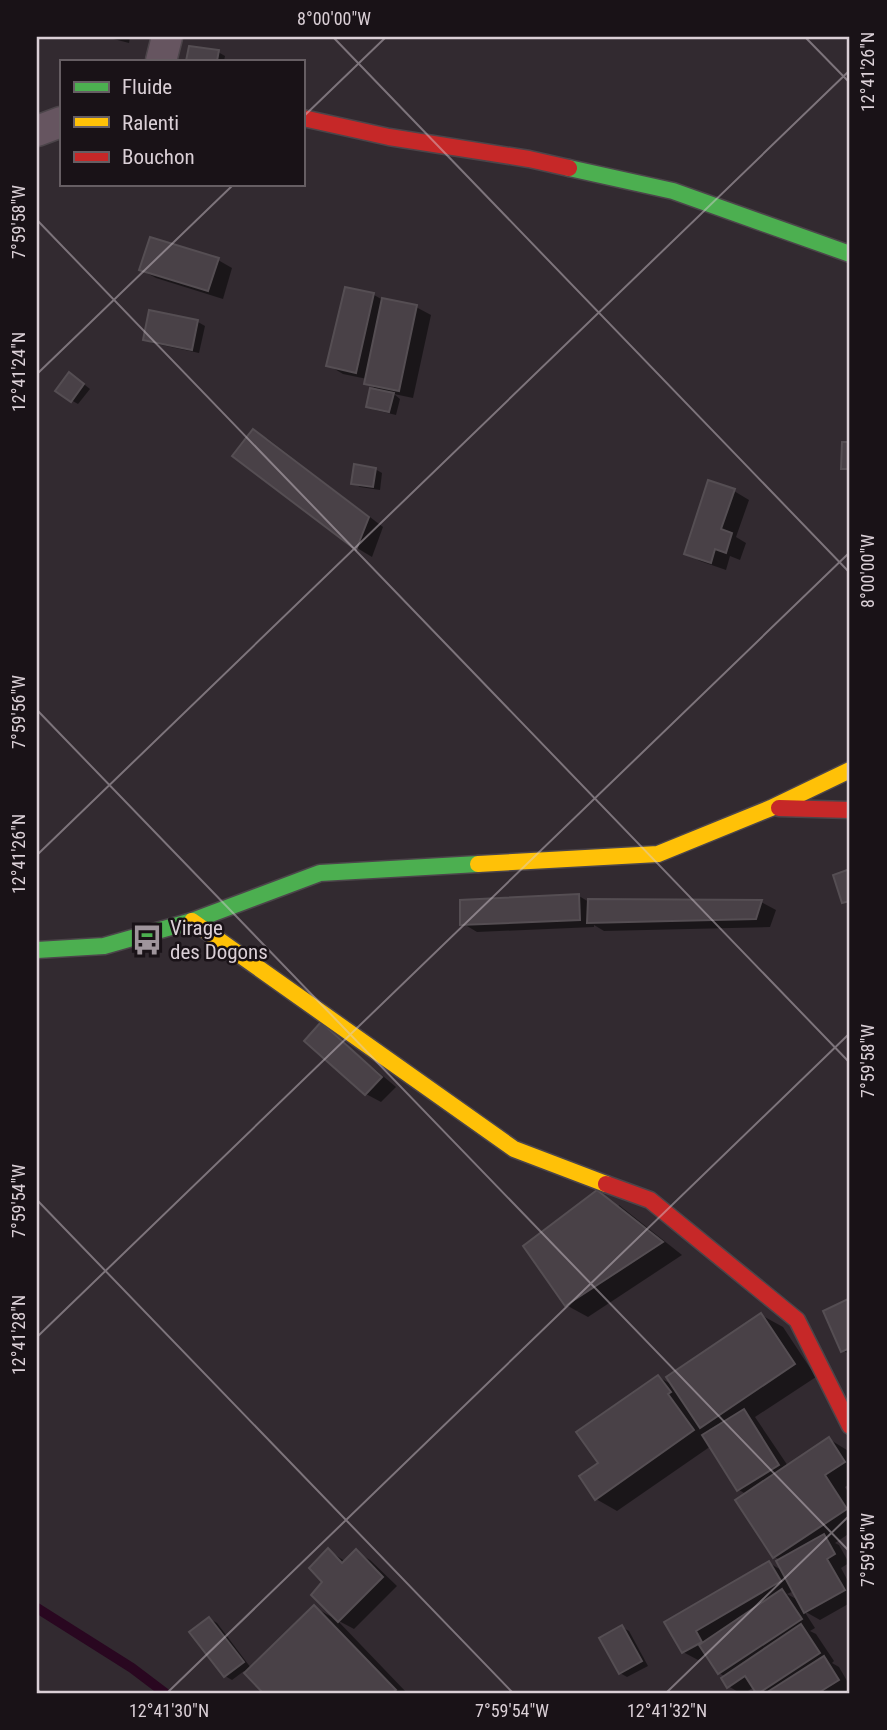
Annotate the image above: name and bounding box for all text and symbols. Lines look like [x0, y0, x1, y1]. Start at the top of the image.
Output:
text: 8°00'00"W [297, 8, 371, 29]
text: 12°41'26"N [857, 32, 878, 112]
legend [60, 60, 304, 186]
text: Fluide [122, 75, 172, 99]
text: Ralenti [122, 111, 179, 135]
text: Bouchon [122, 145, 195, 169]
text: 7°59'58"W [8, 185, 29, 259]
text: 12°41'24"N [8, 332, 29, 412]
text: 8°00'00"W [857, 534, 878, 608]
text: 7°59'56"W [8, 675, 29, 749]
text: 12°41'26"N [8, 814, 29, 894]
place label: Virage des Dogons [170, 916, 268, 964]
bus stop icon: Virage des Dogons [130, 923, 164, 957]
text: 7°59'58"W [857, 1024, 878, 1098]
text: 7°59'54"W [8, 1164, 29, 1238]
text: 12°41'28"N [8, 1295, 29, 1375]
text: 7°59'56"W [857, 1513, 878, 1587]
text: 12°41'30"N [129, 1700, 209, 1721]
text: 7°59'54"W [475, 1700, 549, 1721]
text: 12°41'32"N [627, 1700, 707, 1721]

